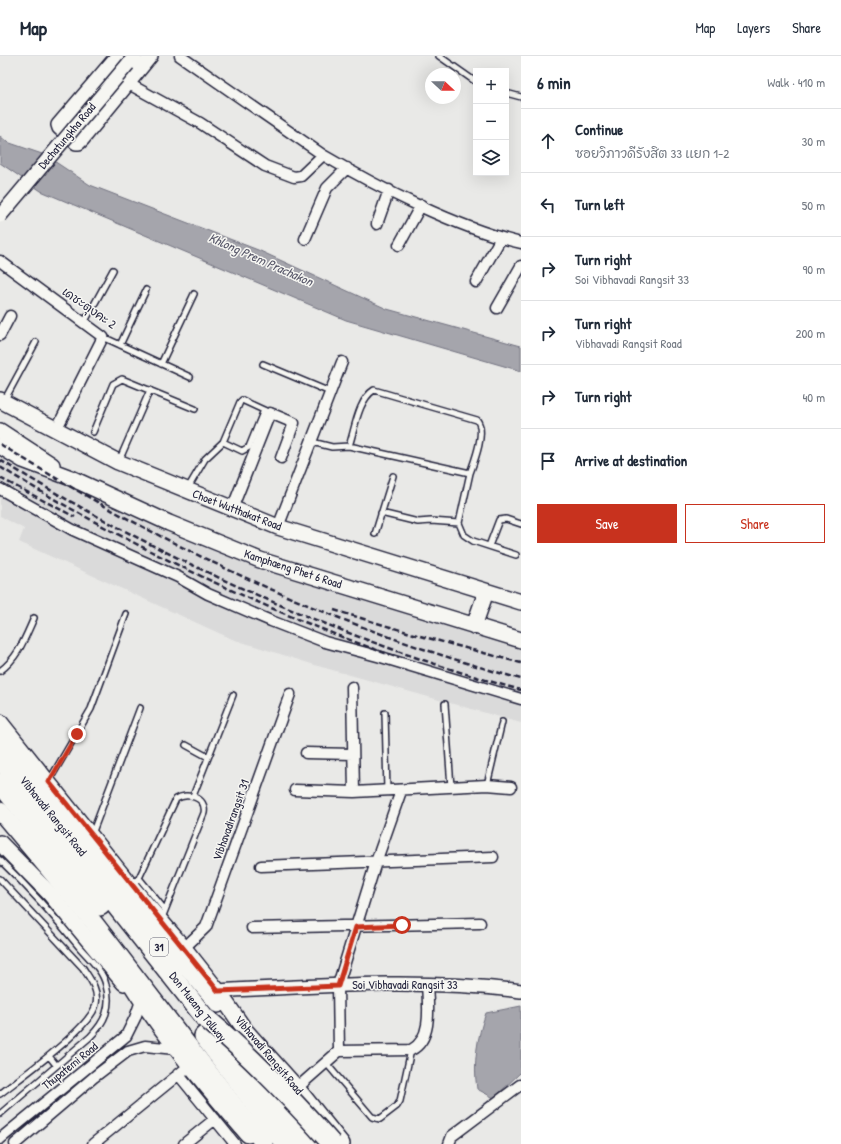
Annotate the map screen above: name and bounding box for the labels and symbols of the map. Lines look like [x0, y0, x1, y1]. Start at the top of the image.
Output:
north arrow [425, 68, 461, 104]
street label: Dechatungkha Road [34, 99, 100, 172]
water label: Khlong Prem Prachakon [206, 228, 317, 291]
street label: เดชะตุงคะ 2 [58, 283, 120, 333]
street label: Choet Wutthakat Road [190, 485, 285, 535]
street label: Kamphaeng Phet 6 Road [242, 545, 345, 592]
route end [68, 725, 86, 743]
street label: Vibhavadi Rangsit Road [16, 772, 91, 860]
street label: Vibhavadirangsit 31 [208, 777, 253, 863]
route start [393, 916, 411, 934]
road number: 31 [150, 938, 168, 956]
street label: Don Mueang Tollway [166, 968, 231, 1045]
street label: Soi Vibhavadi Rangsit 33 [352, 976, 458, 993]
street label: Vibhavadi Rangsit Road [231, 1011, 308, 1098]
street label: Thupatemi Road [38, 1038, 101, 1093]

